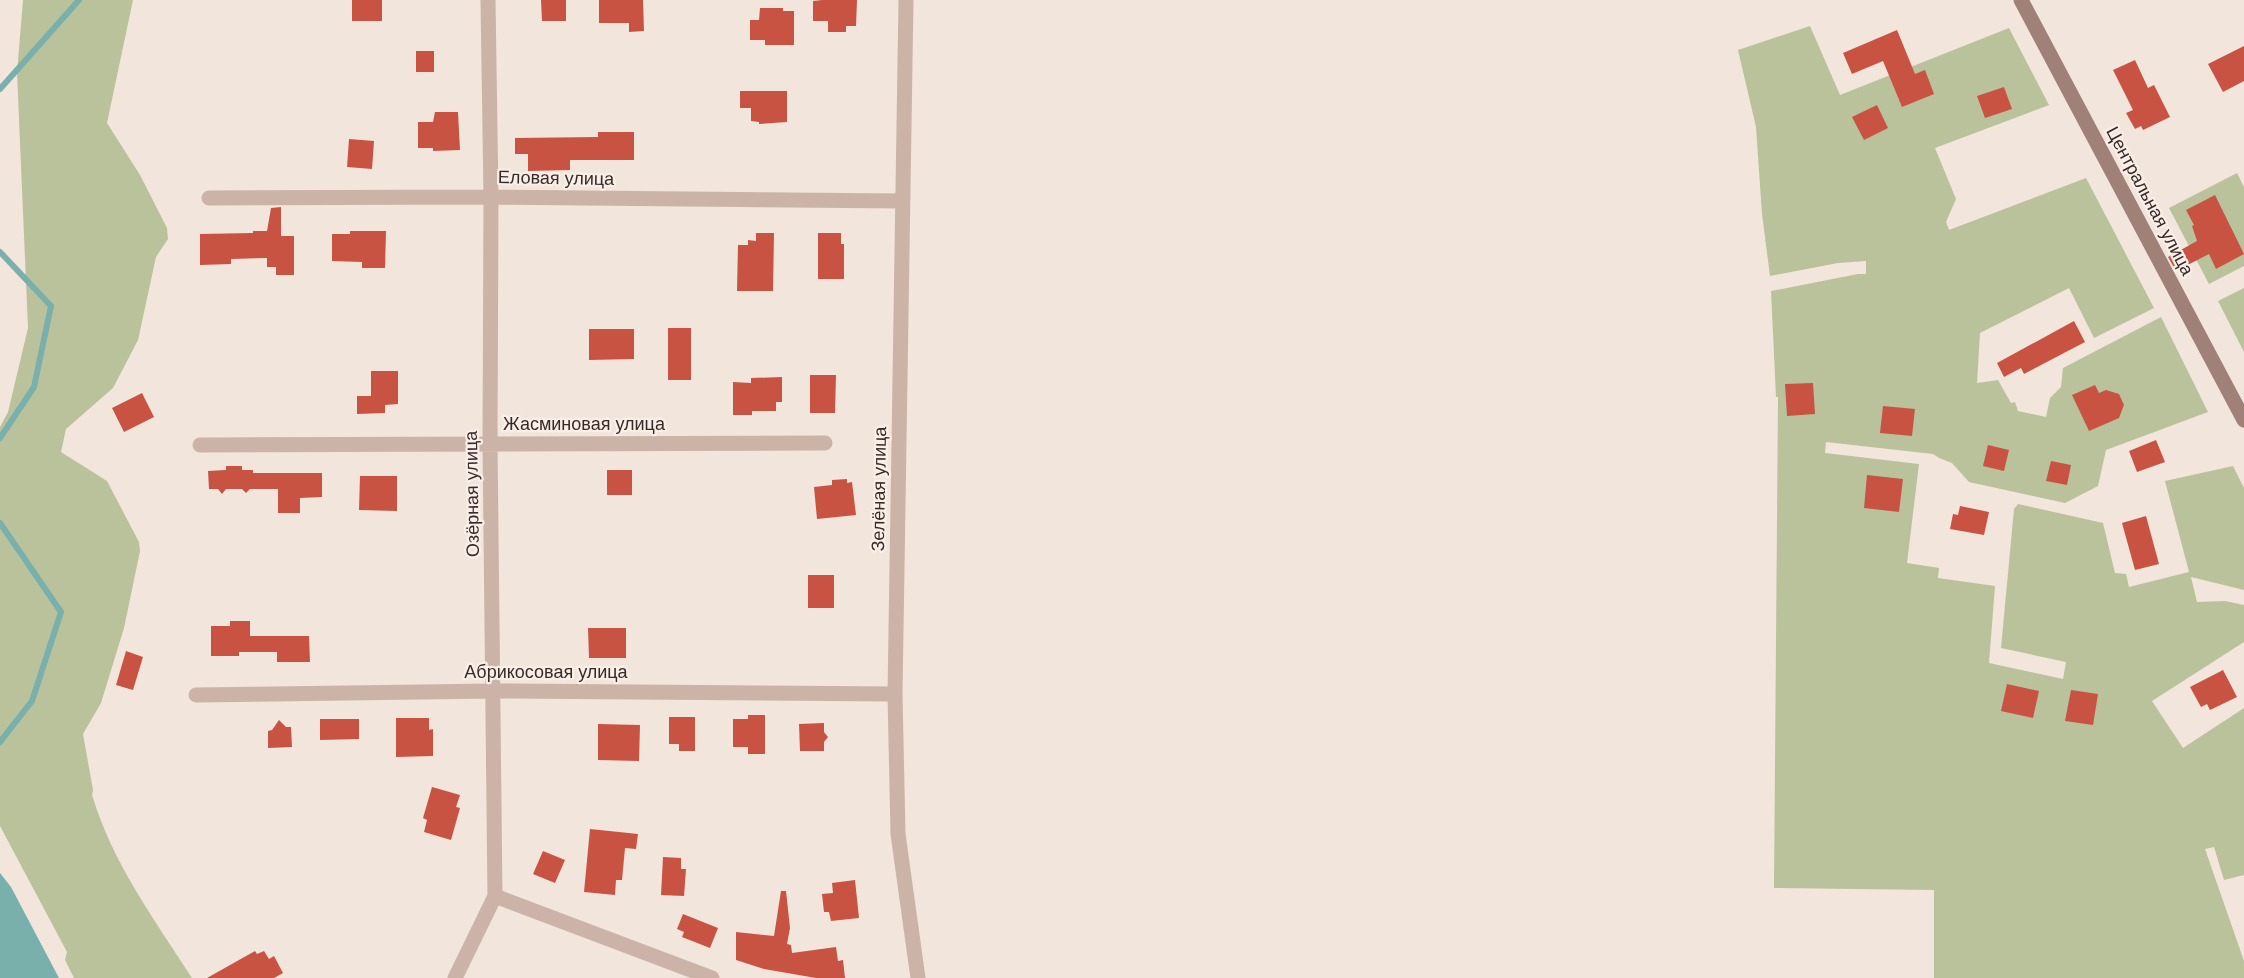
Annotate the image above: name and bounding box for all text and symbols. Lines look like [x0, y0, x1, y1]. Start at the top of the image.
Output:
street label: Центральная улица [2102, 123, 2198, 280]
street label: Еловая улица [498, 167, 615, 189]
street label: Жасминовая улица [503, 414, 666, 434]
street label: Зелёная улица [868, 425, 890, 552]
street label: Озёрная улица [461, 430, 483, 557]
street label: Абрикосовая улица [464, 662, 629, 682]

